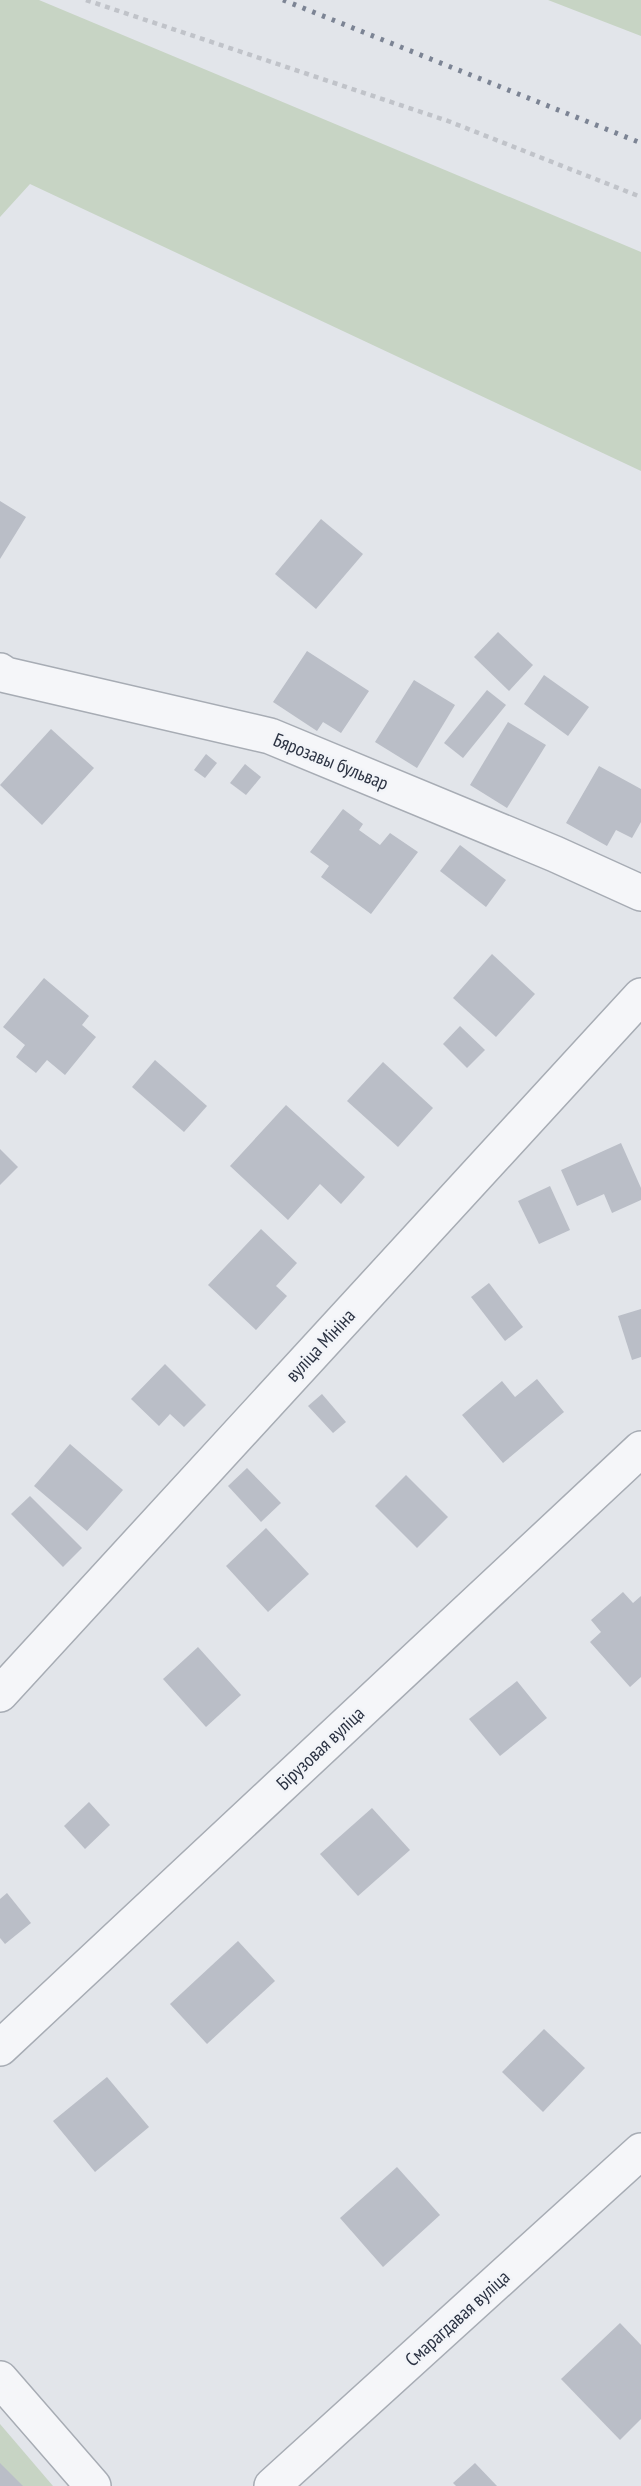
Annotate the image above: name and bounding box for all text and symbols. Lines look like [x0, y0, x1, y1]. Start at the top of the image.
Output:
street label: Бярозавы бульвар [270, 727, 392, 795]
street label: вуліца Мініна [280, 1304, 360, 1386]
street label: Бірузовая вуліца [271, 1701, 369, 1795]
street label: Смарагдавая вуліца [400, 2265, 514, 2371]

